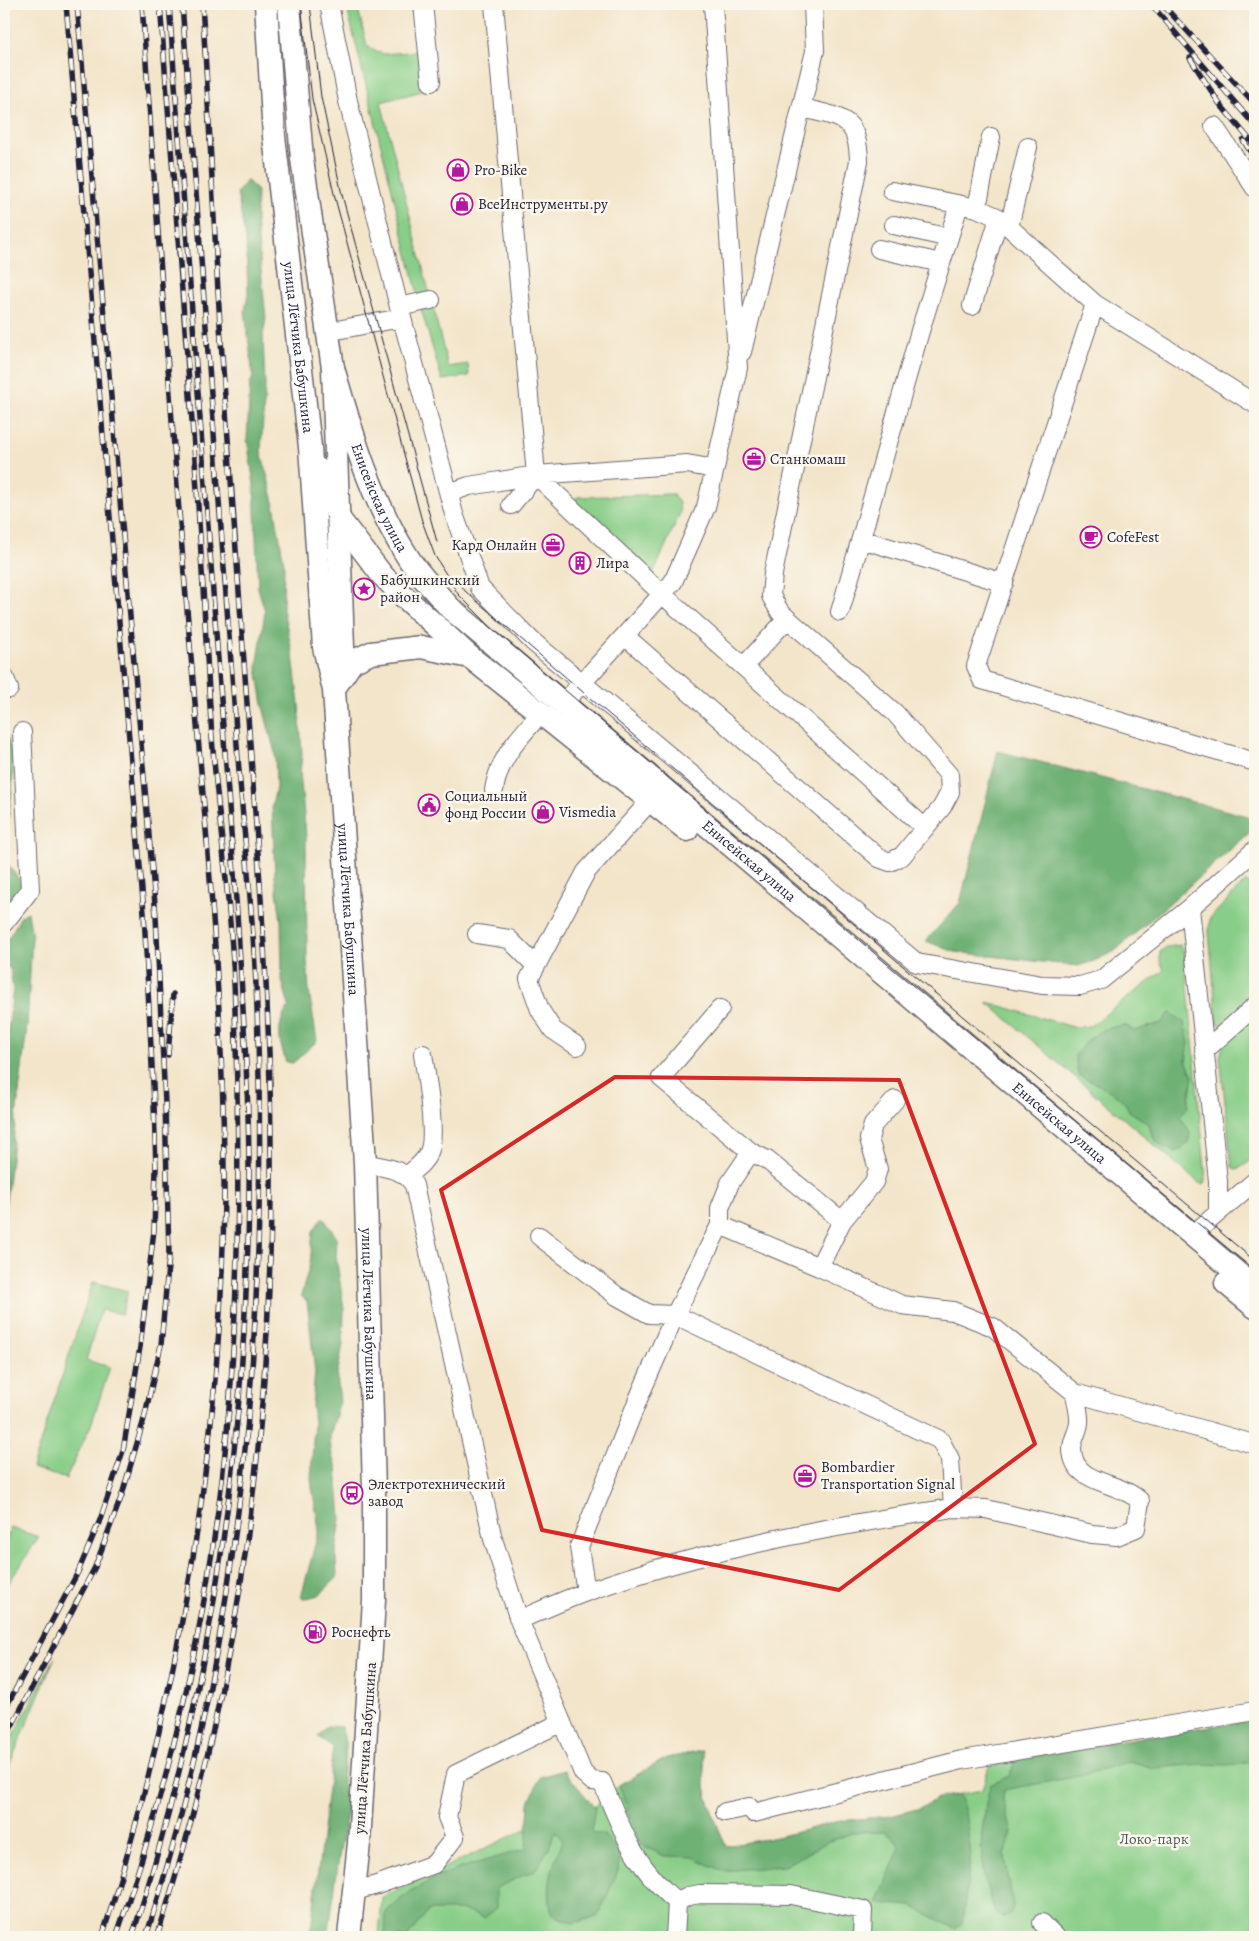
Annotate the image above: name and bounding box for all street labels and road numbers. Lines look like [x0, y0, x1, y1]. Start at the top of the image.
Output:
street label: улица Лётчика Бабушкина [278, 260, 318, 434]
street label: Енисейская улица [347, 441, 412, 556]
street label: Енисейская улица [698, 815, 801, 906]
street label: улица Лётчика Бабушкина [333, 822, 364, 996]
street label: Енисейская улица [1008, 1077, 1111, 1168]
street label: улица Лётчика Бабушкина [357, 1226, 382, 1401]
street label: улица Лётчика Бабушкина [349, 1661, 381, 1836]

